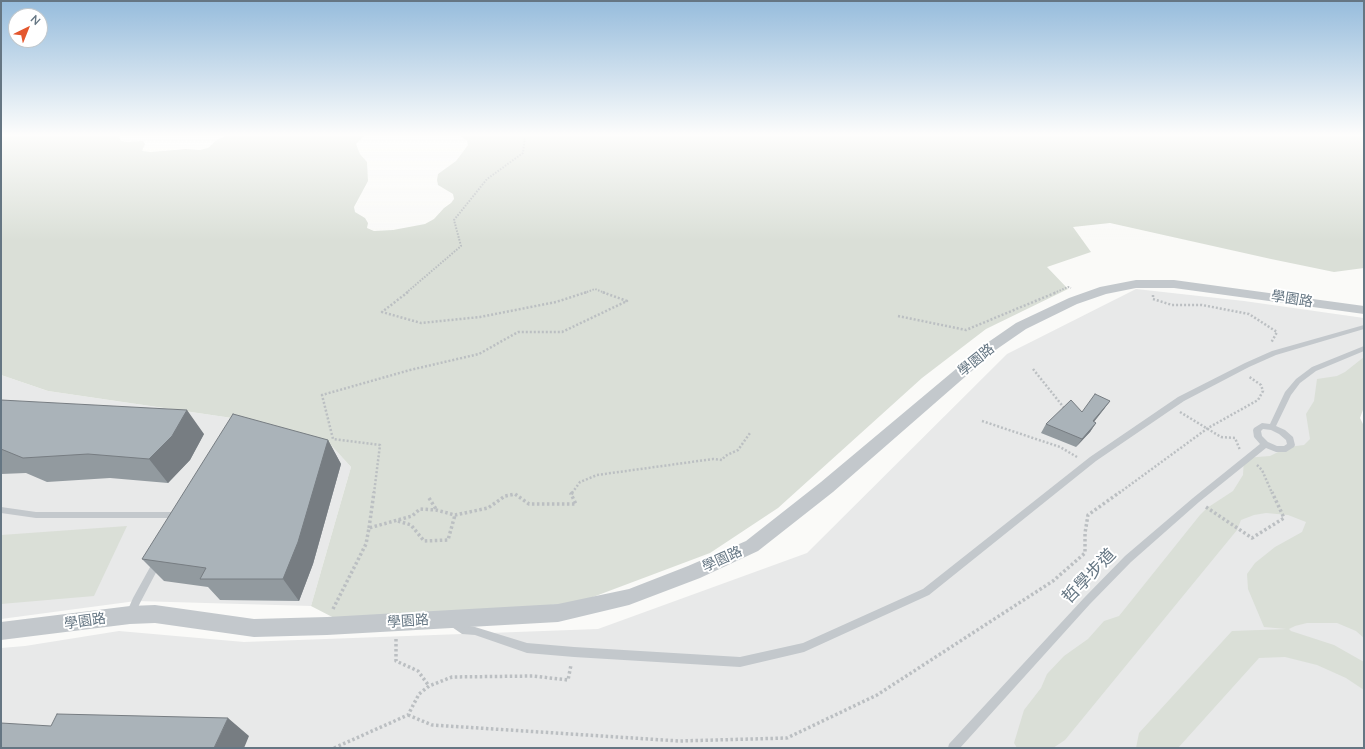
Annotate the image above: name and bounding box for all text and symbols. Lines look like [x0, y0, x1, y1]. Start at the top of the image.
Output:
north arrow [8, 8, 48, 48]
text: N [28, 12, 43, 27]
street label: 學園路 [1270, 287, 1314, 311]
street label: 學園路 [954, 340, 998, 380]
street label: 學園路 [699, 543, 745, 575]
street label: 哲學步道 [1058, 544, 1120, 608]
street label: 學園路 [63, 610, 107, 632]
street label: 學園路 [386, 611, 430, 631]

